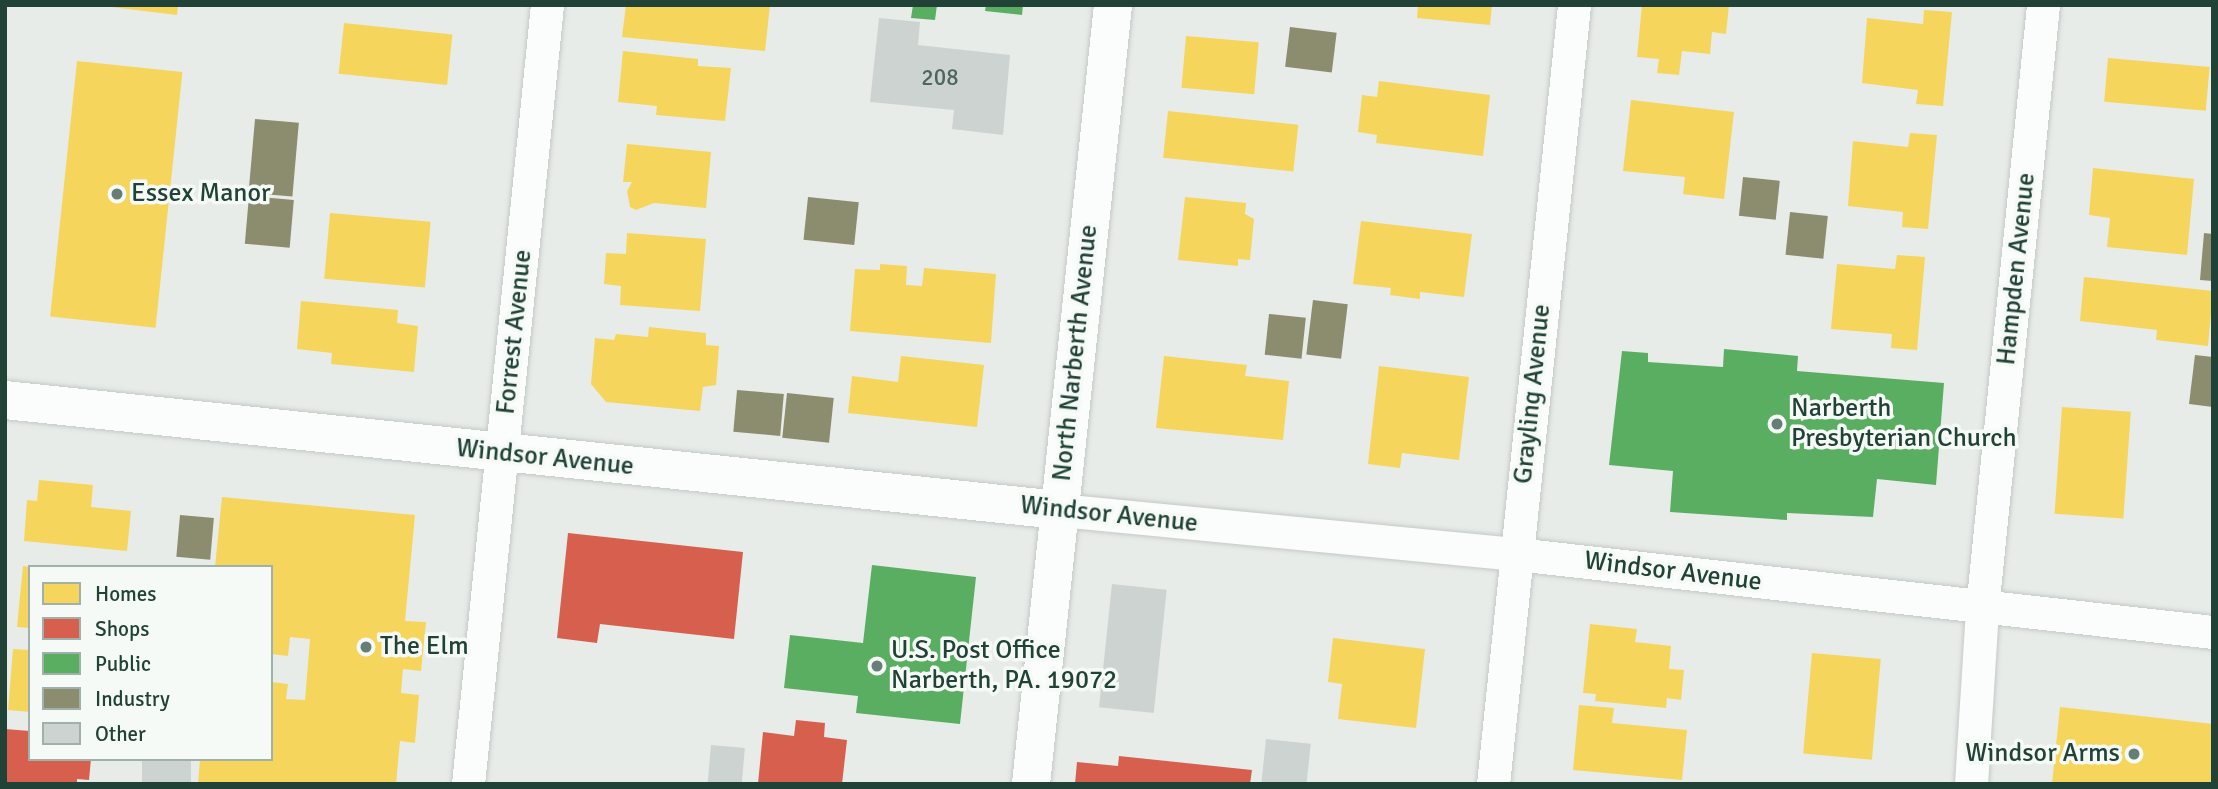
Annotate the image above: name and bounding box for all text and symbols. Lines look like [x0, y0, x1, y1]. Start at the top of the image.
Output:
house number: 208 [921, 64, 959, 92]
street label: Hampden Avenue [1991, 171, 2043, 367]
place label: Essex Manor [131, 178, 271, 210]
marker: Essex Manor [109, 186, 125, 202]
street label: North Narberth Avenue [1047, 223, 1105, 483]
street label: Forrest Avenue [491, 248, 539, 416]
street label: Grayling Avenue [1508, 303, 1558, 485]
place label: Narberth Presbyterian Church [1791, 393, 2017, 454]
marker: Narberth Presbyterian Church [1769, 416, 1785, 432]
street label: Windsor Avenue [455, 433, 635, 483]
street label: Windsor Avenue [1019, 490, 1199, 540]
street label: Windsor Avenue [1582, 546, 1764, 598]
legend [28, 565, 273, 761]
text: Homes [95, 581, 157, 607]
text: Shops [95, 616, 149, 642]
place label: The Elm [380, 631, 469, 663]
place label: U.S. Post Office Narberth, PA. 19072 [891, 635, 1117, 696]
marker: The Elm [358, 639, 374, 655]
text: Public [95, 651, 151, 677]
marker: U.S. Post Office Narberth, PA. 19072 [869, 658, 885, 674]
text: Industry [95, 686, 170, 712]
text: Other [95, 721, 146, 747]
place label: Windsor Arms [1965, 738, 2120, 770]
marker: Windsor Arms [2126, 746, 2142, 762]

